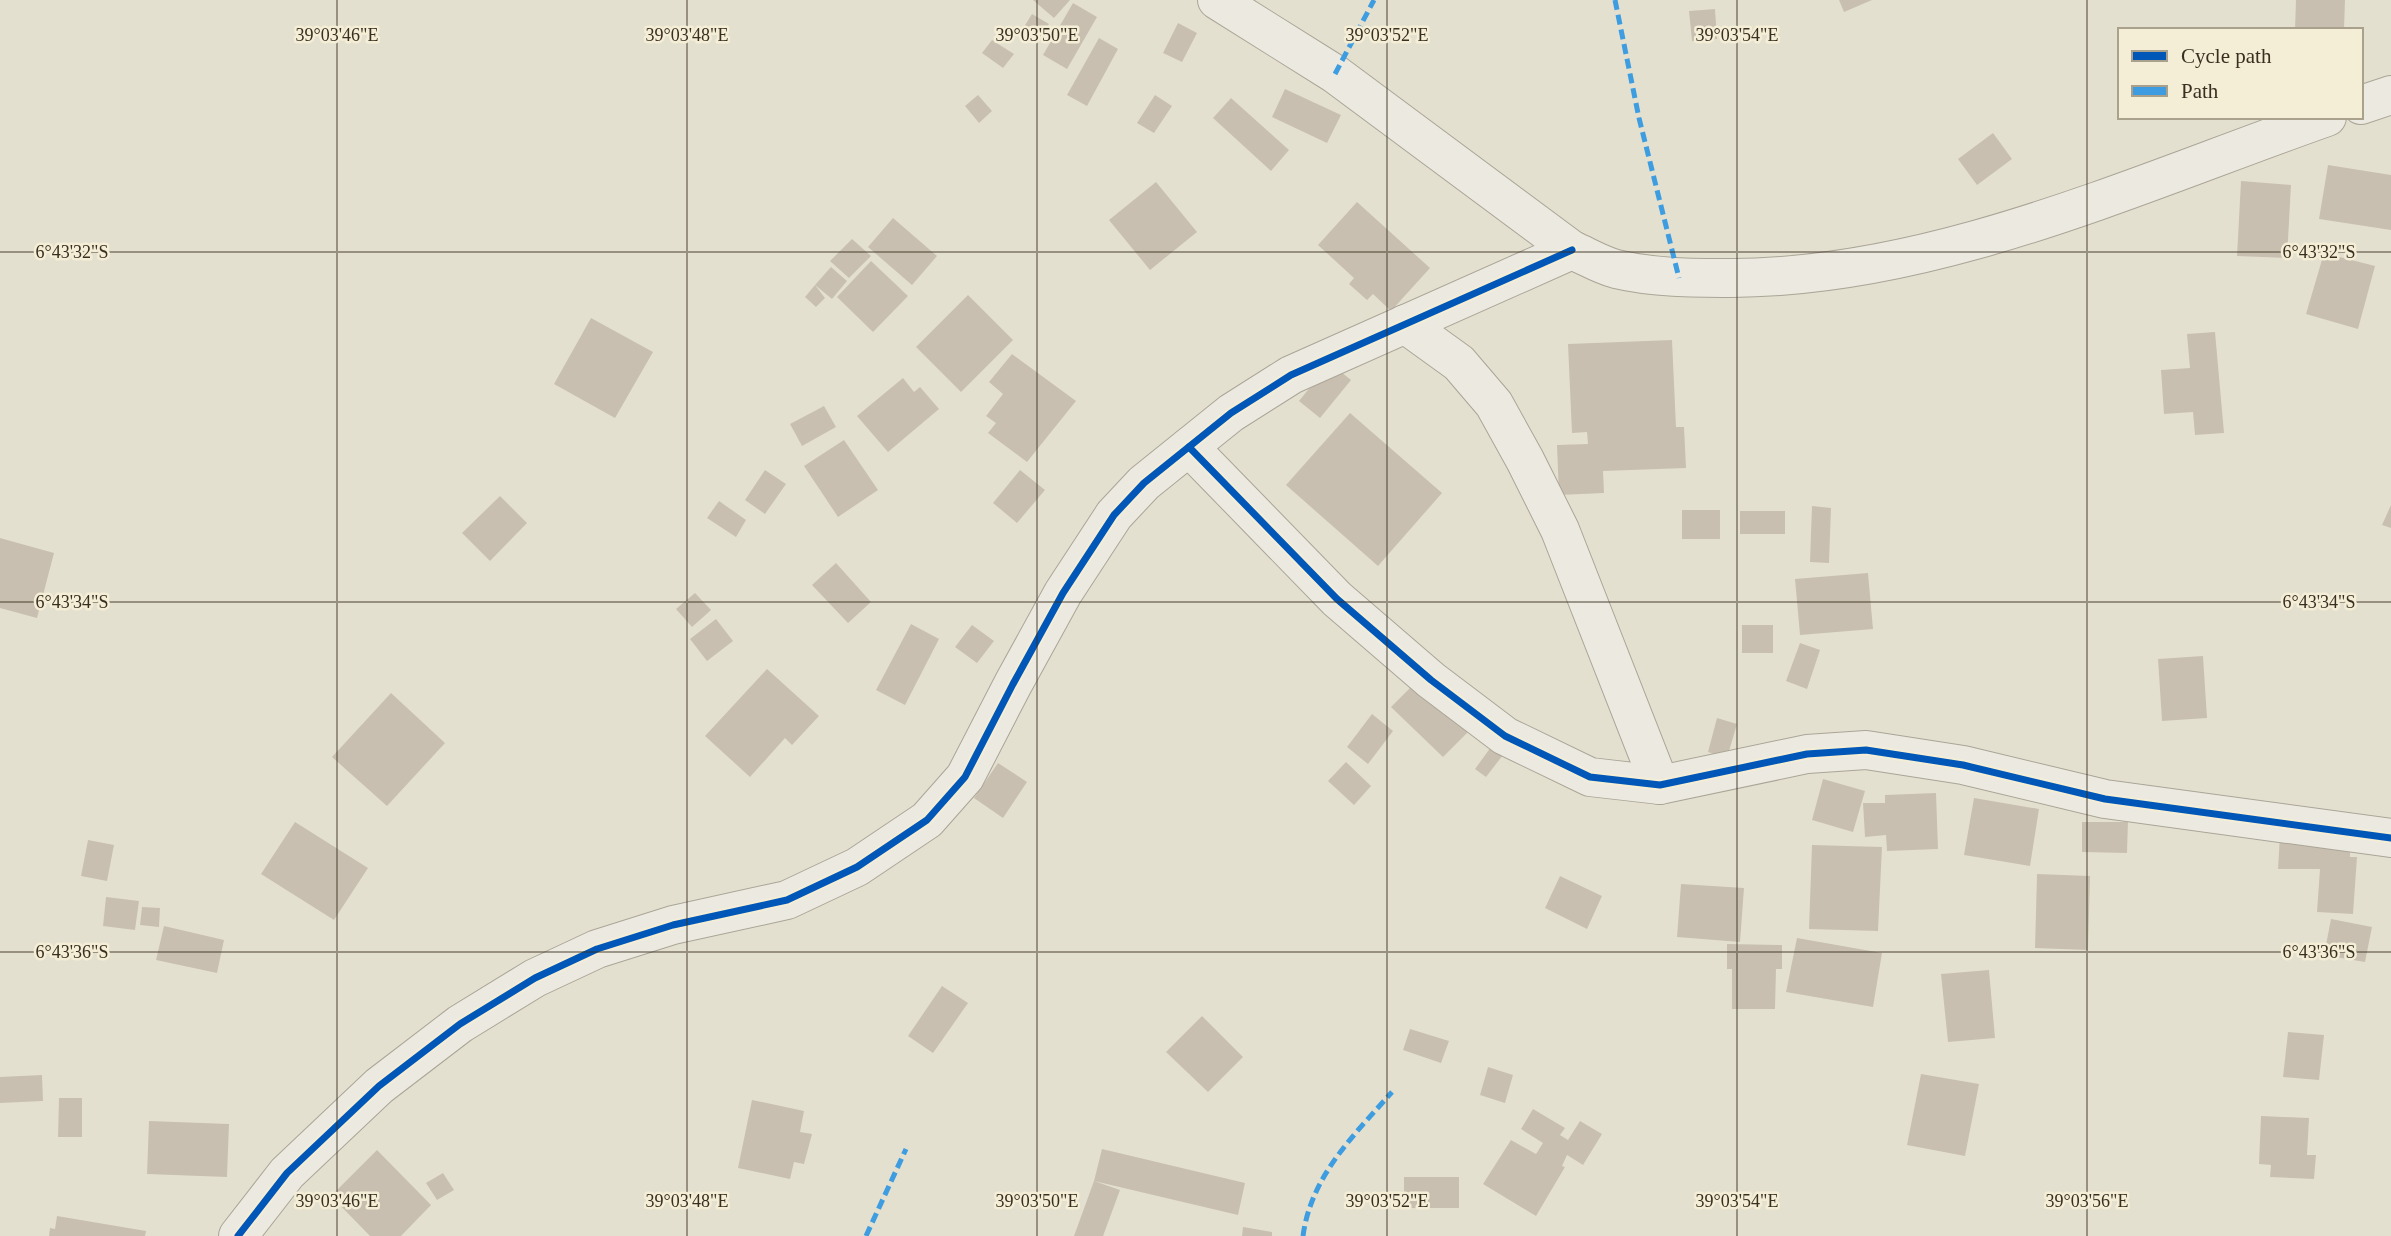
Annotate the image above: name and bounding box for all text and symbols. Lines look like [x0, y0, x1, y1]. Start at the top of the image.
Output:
text: 39°03'46"E [296, 25, 378, 45]
text: 39°03'48"E [646, 25, 728, 45]
text: 39°03'50"E [996, 25, 1078, 45]
text: 39°03'52"E [1346, 25, 1428, 45]
text: 39°03'54"E [1696, 25, 1778, 45]
legend [2118, 28, 2363, 119]
text: Cycle path [2181, 44, 2272, 68]
text: Path [2181, 79, 2219, 103]
text: 6°43'32"S [36, 242, 108, 262]
text: 6°43'32"S [2283, 242, 2355, 262]
text: 6°43'34"S [36, 592, 108, 612]
text: 6°43'34"S [2283, 592, 2355, 612]
text: 6°43'36"S [36, 942, 108, 962]
text: 6°43'36"S [2283, 942, 2355, 962]
text: 39°03'46"E [296, 1191, 378, 1211]
text: 39°03'48"E [646, 1191, 728, 1211]
text: 39°03'50"E [996, 1191, 1078, 1211]
text: 39°03'52"E [1346, 1191, 1428, 1211]
text: 39°03'54"E [1696, 1191, 1778, 1211]
text: 39°03'56"E [2046, 1191, 2128, 1211]

